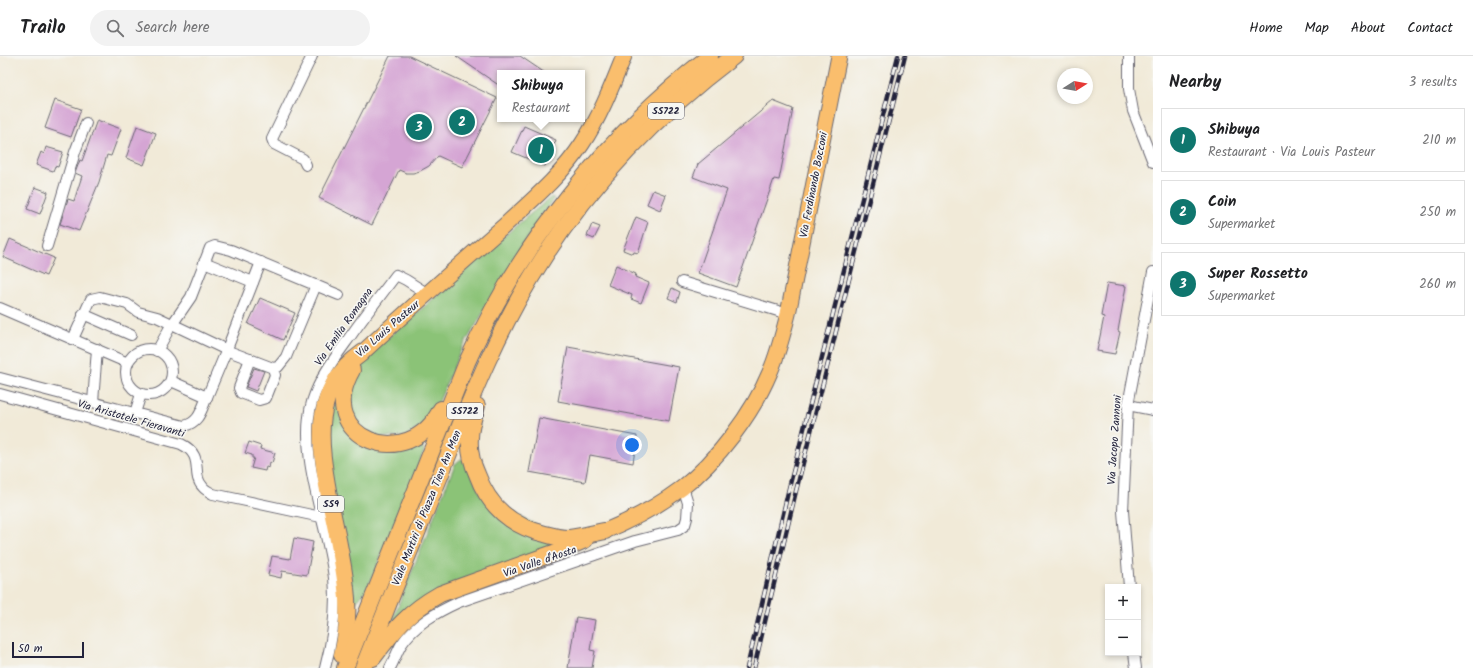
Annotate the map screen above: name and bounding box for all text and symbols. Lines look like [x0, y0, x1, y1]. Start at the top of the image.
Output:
search box [90, 10, 370, 46]
text: Trailo [20, 13, 66, 43]
text: Search here [136, 16, 210, 40]
icon: search [104, 17, 126, 39]
text: Home [1249, 17, 1283, 39]
text: Map [1305, 17, 1329, 39]
text: About [1351, 17, 1385, 39]
text: Contact [1407, 17, 1453, 39]
north arrow [1057, 68, 1093, 104]
text: Nearby [1169, 69, 1221, 96]
popup [497, 70, 585, 122]
text: 3 results [1409, 72, 1457, 93]
text: Shibuya [512, 74, 564, 98]
text: Restaurant [512, 98, 570, 119]
road number: SS722 [648, 103, 684, 119]
pin: 2 [449, 107, 475, 137]
pin: 3 [406, 112, 432, 142]
text: Shibuya [1208, 118, 1260, 142]
street label: Via Ferdinando Bocconi [795, 130, 833, 239]
text: 1 [1181, 130, 1185, 151]
text: 210 m [1422, 130, 1456, 151]
pin: 1 [528, 135, 554, 165]
text: Restaurant · Via Louis Pasteur [1208, 142, 1375, 163]
text: Coin [1208, 190, 1236, 214]
text: 2 [1179, 202, 1187, 223]
text: 250 m [1419, 202, 1456, 223]
text: Supermarket [1208, 214, 1275, 235]
text: Super Rossetto [1208, 262, 1308, 286]
text: 3 [1179, 274, 1187, 295]
text: 260 m [1419, 274, 1456, 295]
street label: Via Emilia Romagna [310, 284, 378, 370]
text: Supermarket [1208, 286, 1275, 307]
street label: Via Louis Pasteur [352, 295, 425, 362]
street label: Via Jacopo Zannoni [1103, 394, 1127, 486]
street label: Via Aristotele Fieravanti [75, 395, 187, 443]
road number: SS722 [447, 403, 483, 419]
street label: Viale Martiri di Piazza Tien An Men [387, 427, 467, 589]
your location [622, 435, 642, 455]
road number: SS9 [318, 496, 344, 512]
street label: Via Valle d'Aosta [501, 541, 579, 583]
map controls [1105, 584, 1141, 656]
button: + [1105, 584, 1141, 620]
button: − [1105, 620, 1141, 656]
scale bar [12, 640, 84, 659]
text: 50 m [18, 640, 43, 658]

